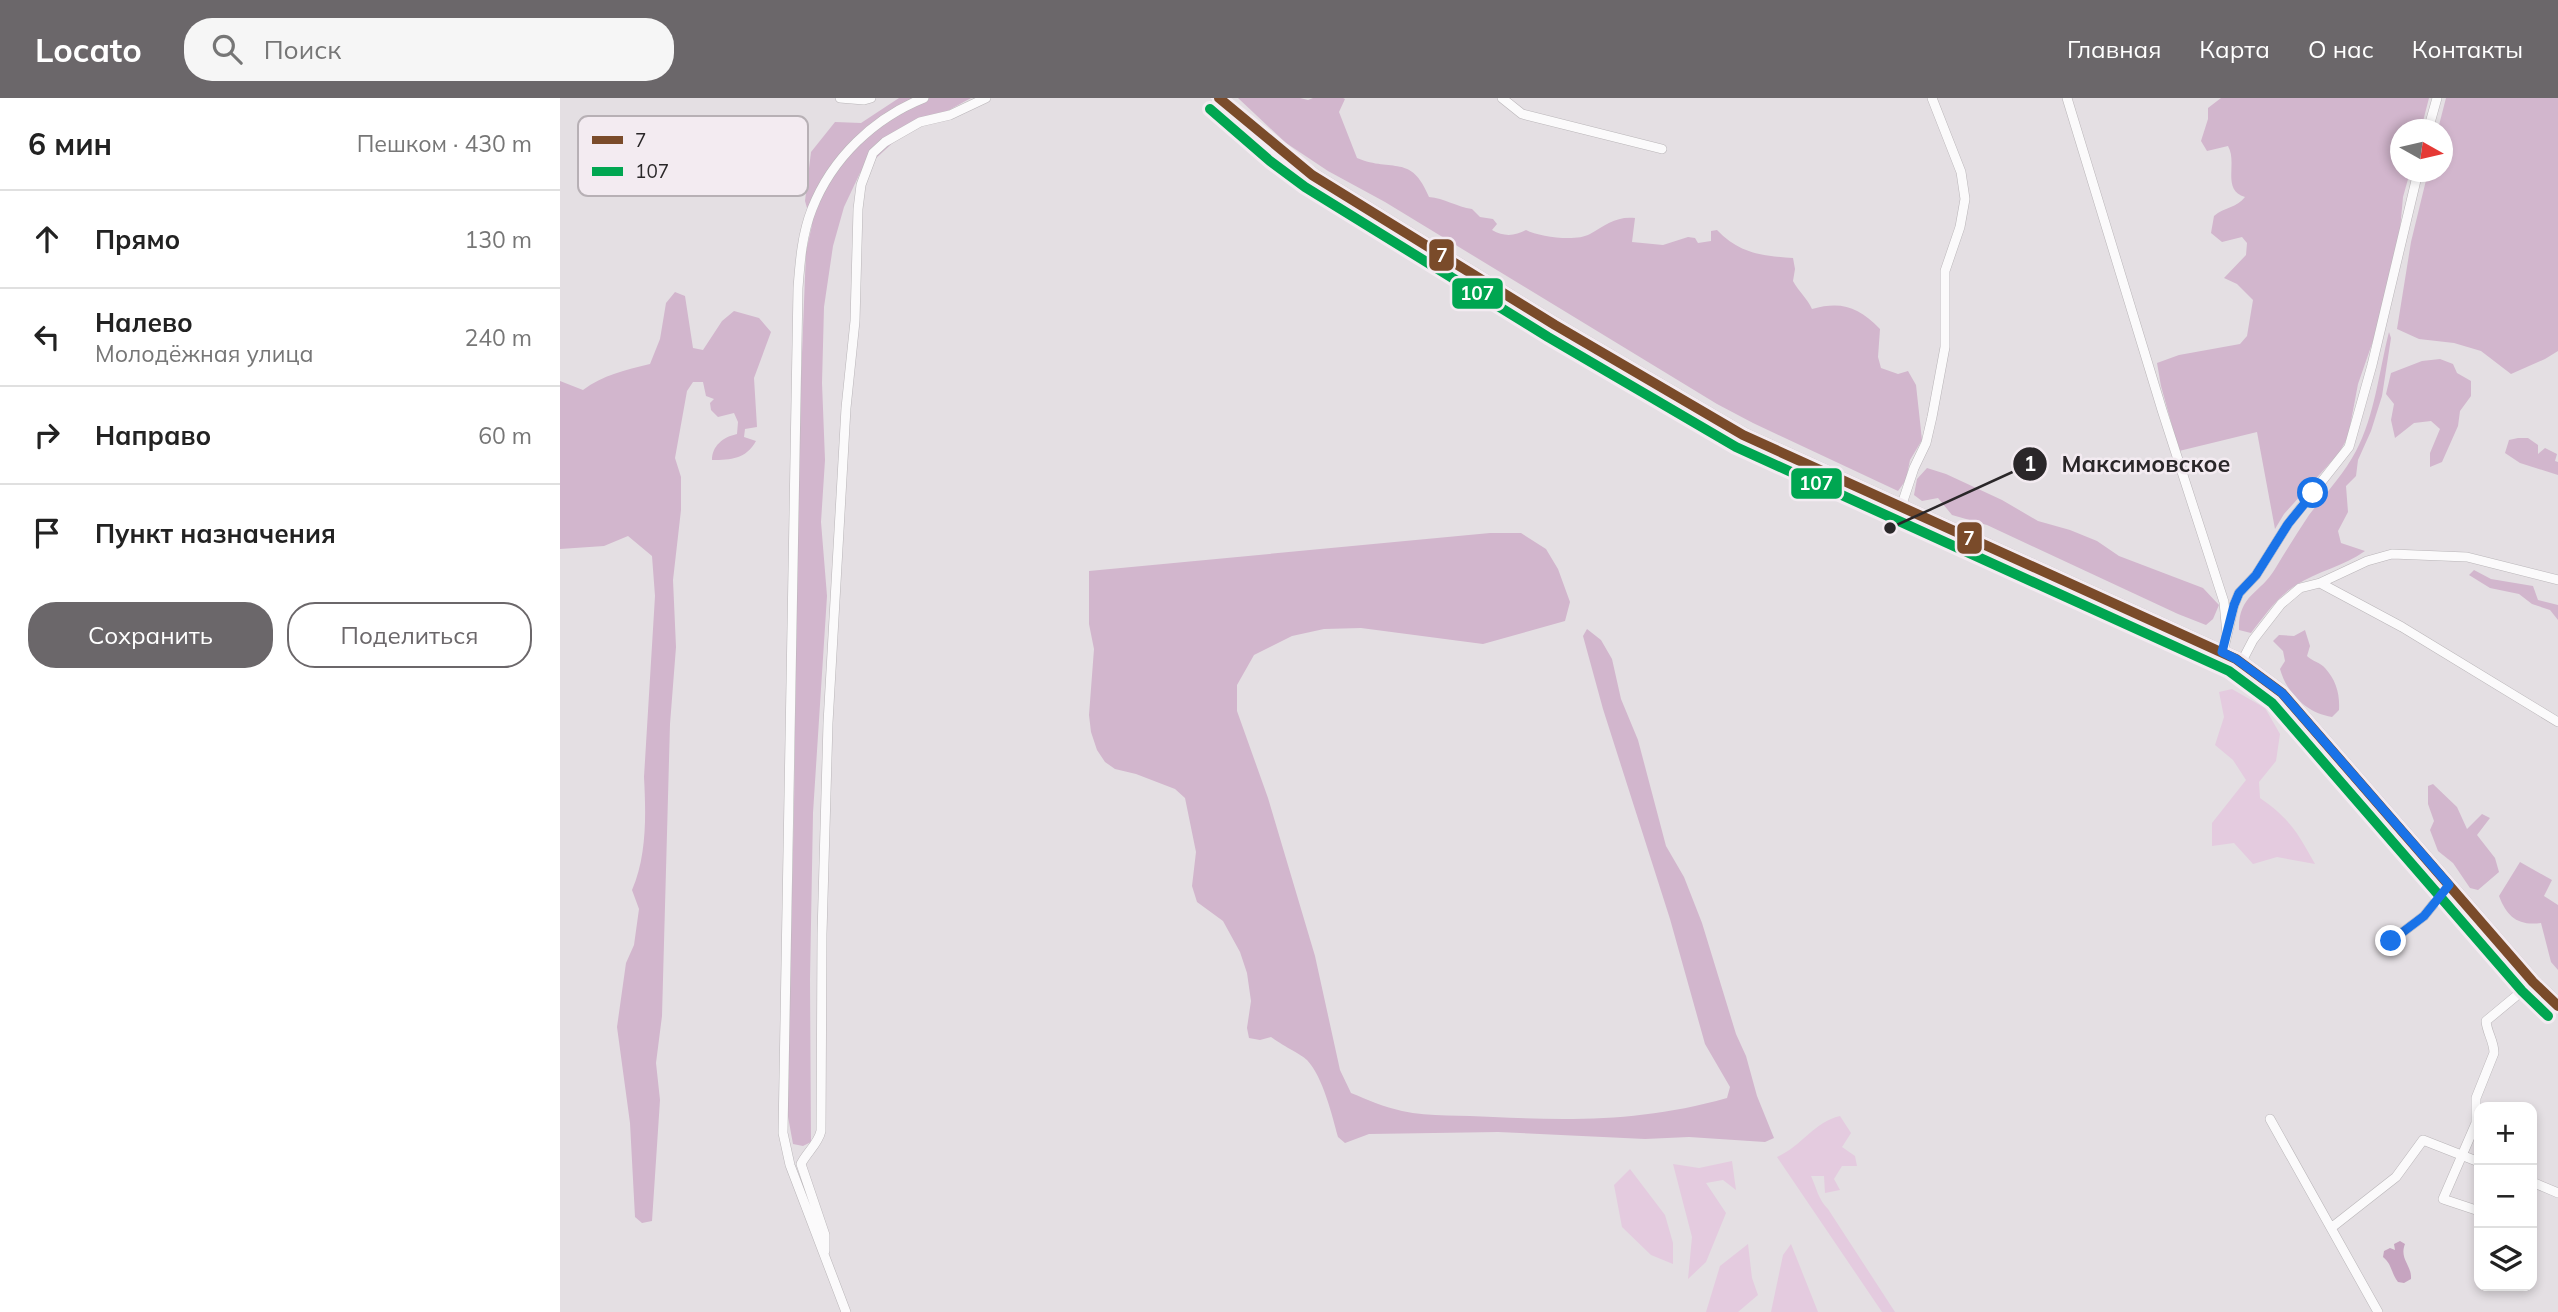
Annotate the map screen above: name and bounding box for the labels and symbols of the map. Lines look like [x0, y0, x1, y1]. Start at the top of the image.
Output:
legend [578, 116, 808, 196]
north arrow [2390, 119, 2453, 182]
text: 7 [635, 128, 646, 152]
text: 107 [635, 159, 669, 183]
line badge: 7 [1428, 238, 1455, 272]
text: 7 [1436, 243, 1448, 267]
line badge: 107 [1451, 277, 1504, 310]
text: 107 [1460, 281, 1494, 305]
callout: Максимовское [2013, 442, 2245, 486]
text: Максимовское [2062, 449, 2230, 478]
text: 1 [2024, 450, 2036, 476]
line badge: 107 [1790, 467, 1843, 500]
text: 107 [1799, 471, 1833, 495]
route start [2297, 477, 2328, 508]
line badge: 7 [1956, 521, 1983, 555]
text: 7 [1963, 526, 1975, 550]
route end [2375, 925, 2406, 956]

